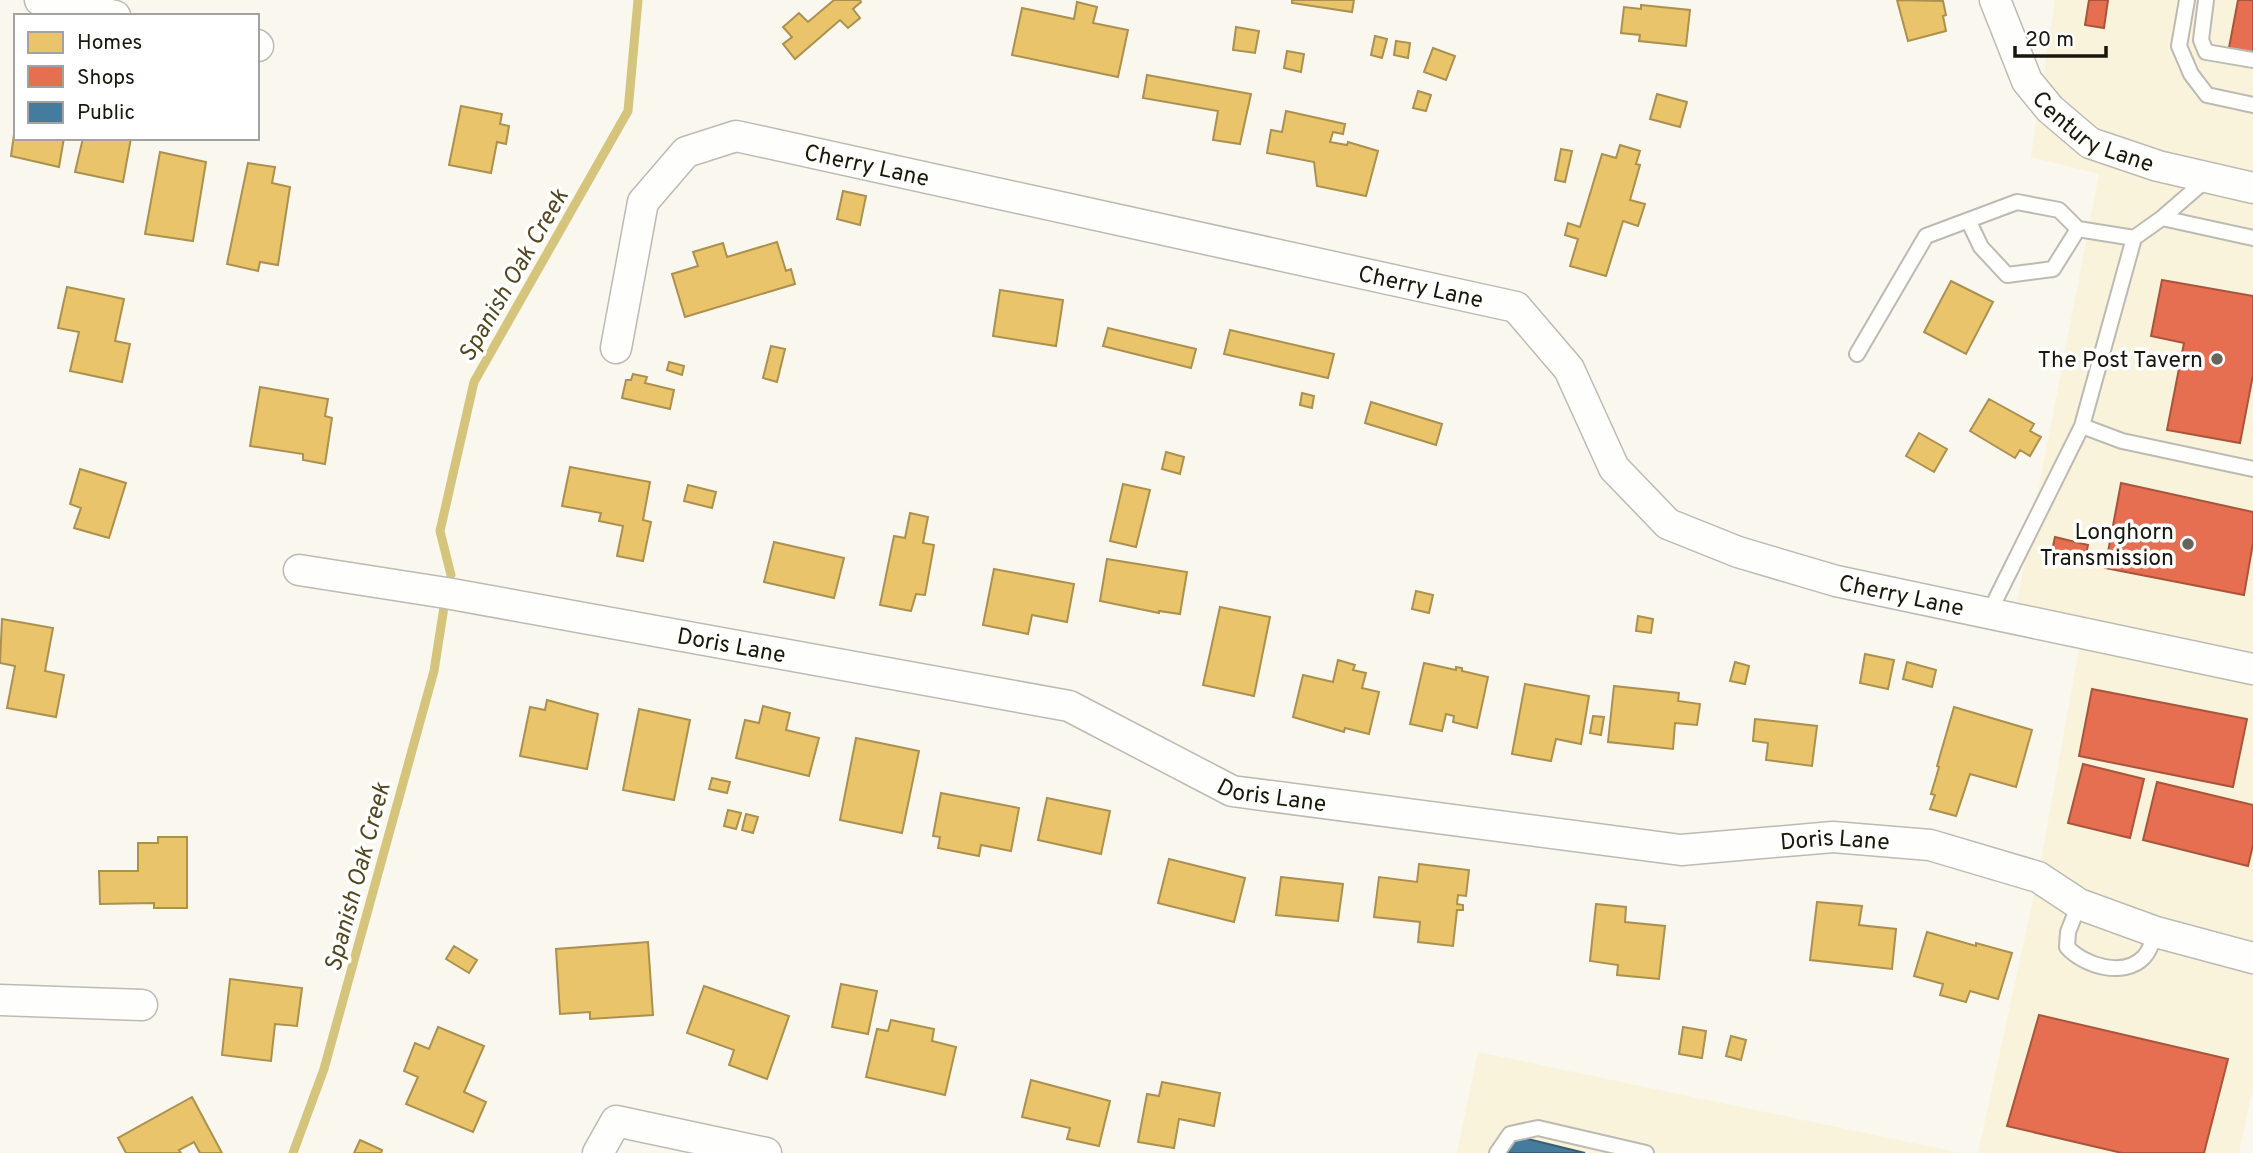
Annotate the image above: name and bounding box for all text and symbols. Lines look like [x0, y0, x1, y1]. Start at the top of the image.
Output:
legend [14, 14, 259, 140]
scale bar [2015, 14, 2106, 58]
text: 20 m [2025, 27, 2074, 54]
text: Homes [77, 30, 142, 57]
text: Shops [77, 65, 135, 92]
street label: Century Lane [2024, 86, 2157, 180]
text: Public [77, 100, 135, 127]
street label: Cherry Lane [801, 139, 932, 195]
water label: Spanish Oak Creek [453, 184, 577, 368]
street label: Cherry Lane [1355, 261, 1486, 316]
place label: The Post Tavern [2038, 347, 2203, 376]
marker: The Post Tavern [2209, 351, 2225, 367]
place label: Longhorn Transmission [2040, 519, 2174, 574]
marker: Longhorn Transmission [2180, 536, 2196, 552]
street label: Cherry Lane [1836, 570, 1966, 625]
street label: Doris Lane [674, 623, 788, 671]
street label: Doris Lane [1211, 774, 1328, 820]
water label: Spanish Oak Creek [319, 779, 399, 975]
street label: Doris Lane [1779, 825, 1891, 859]

